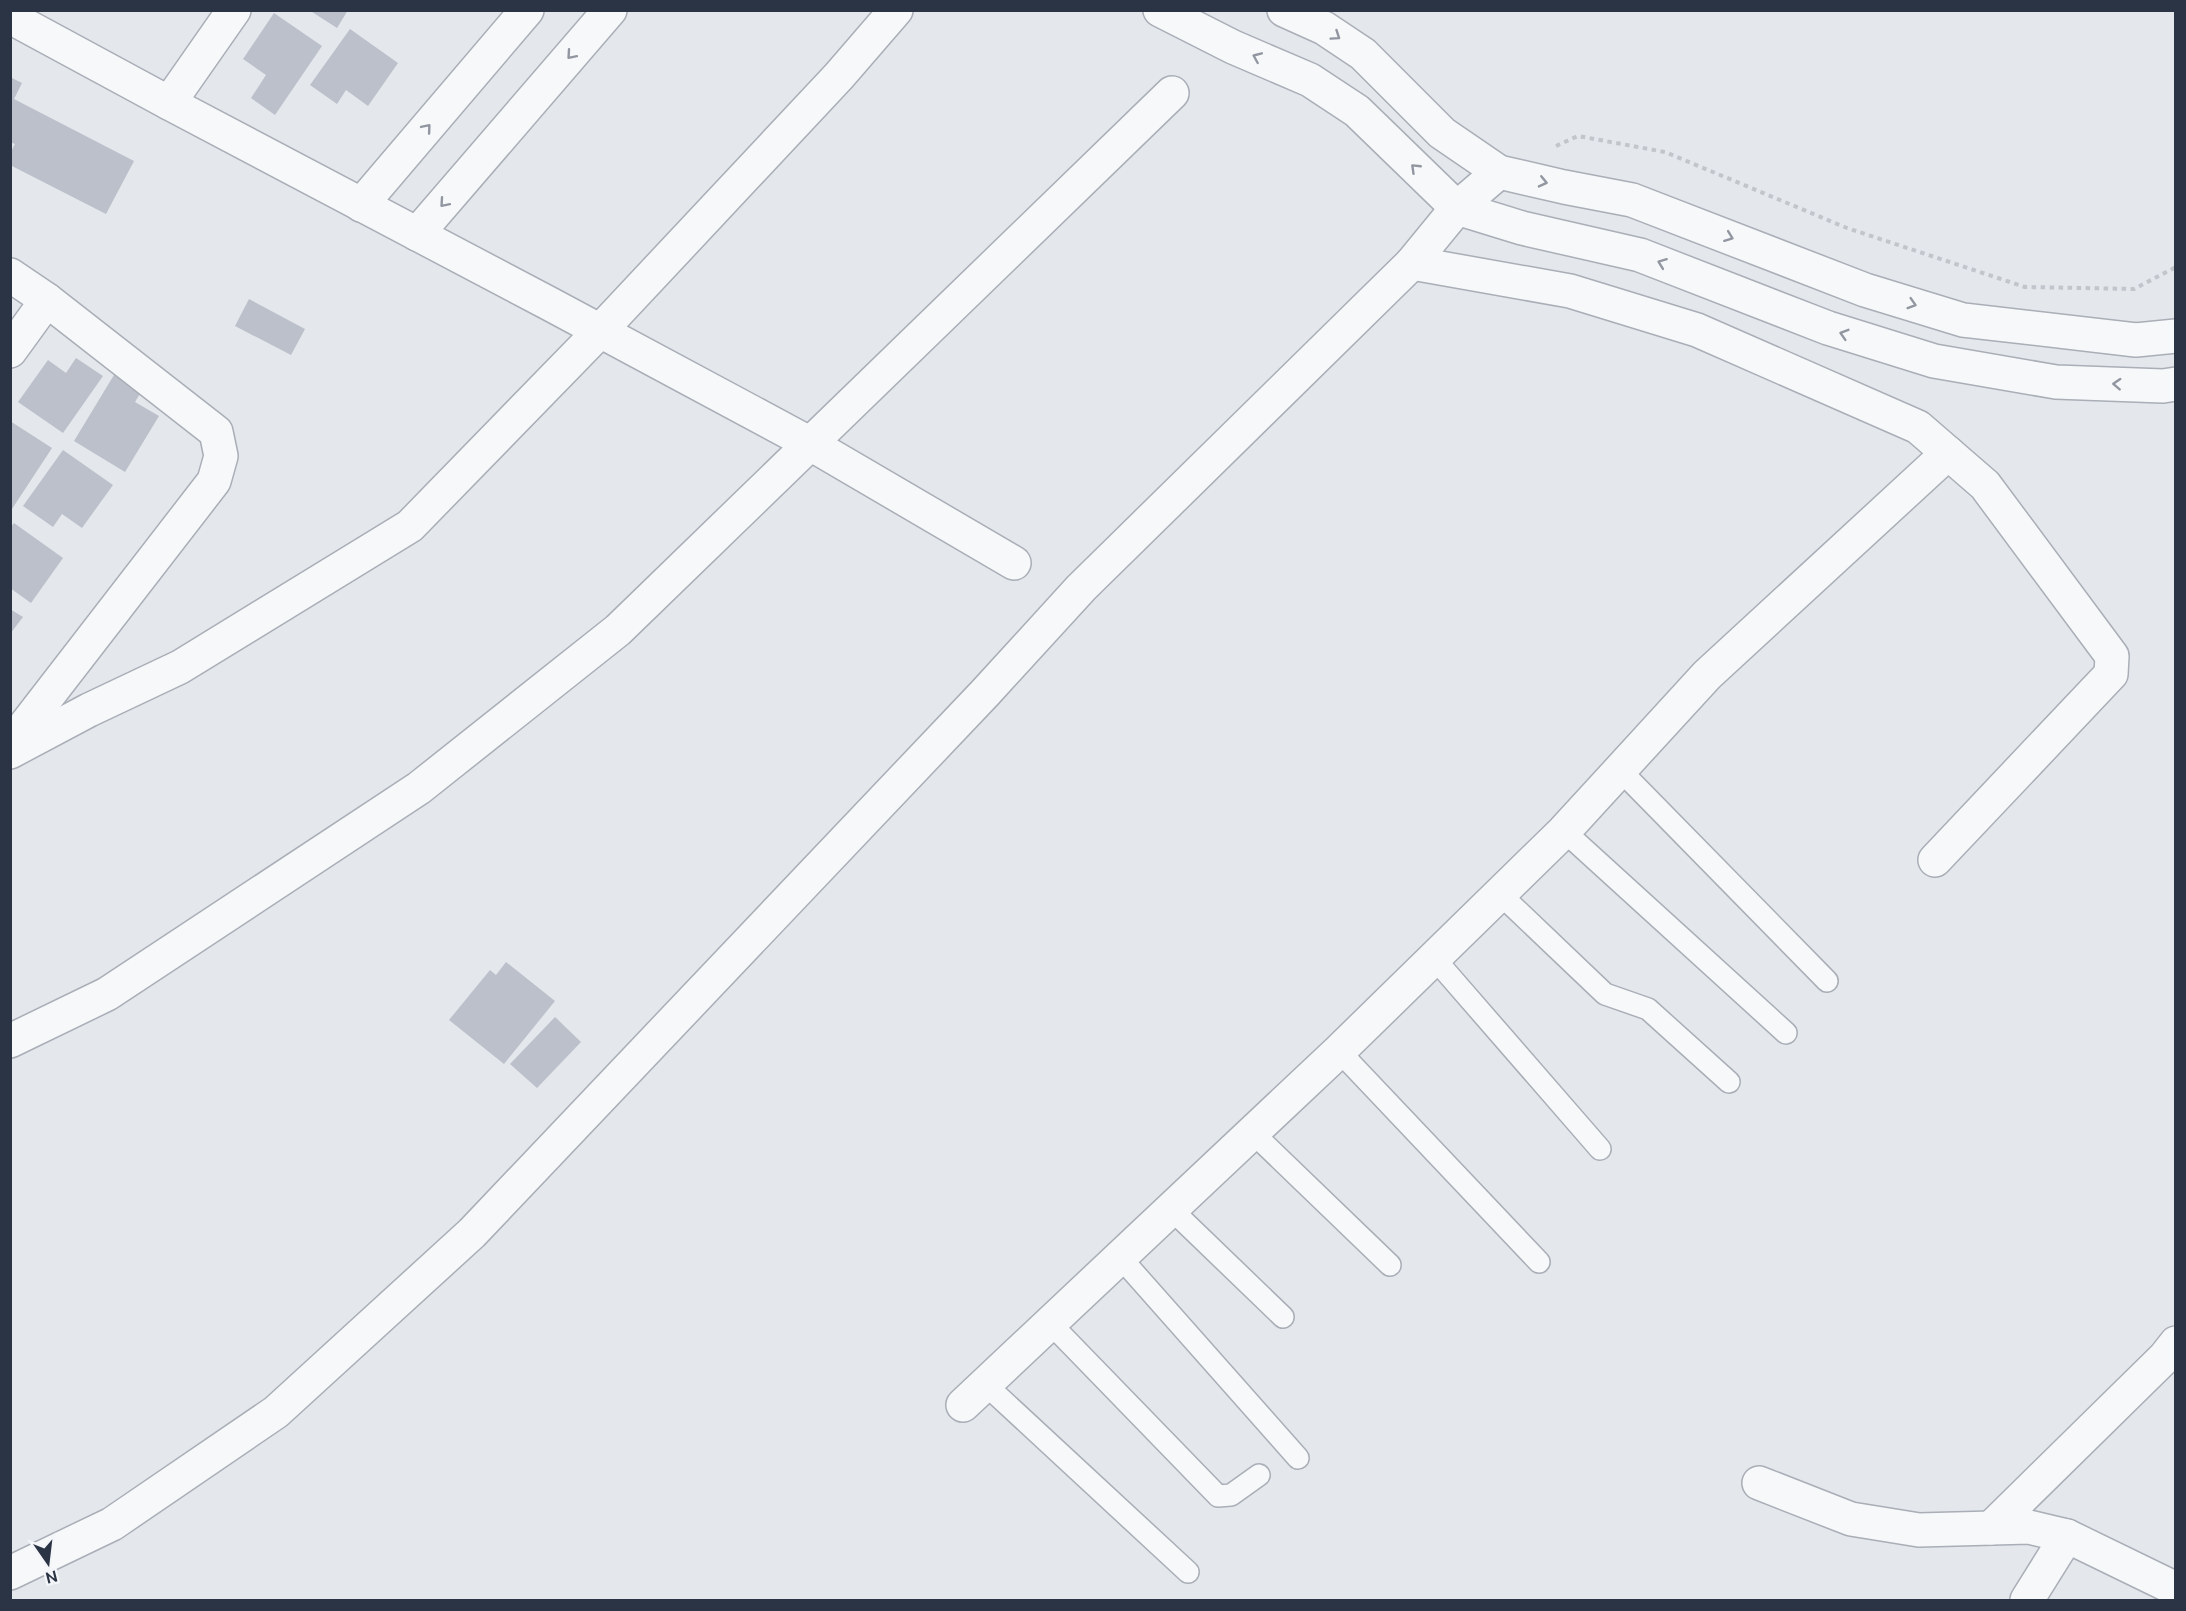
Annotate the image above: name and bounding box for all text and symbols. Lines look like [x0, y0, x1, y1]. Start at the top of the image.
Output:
one-way arrow [1329, 29, 1340, 40]
one-way arrow [568, 48, 579, 59]
one-way arrow [1252, 52, 1263, 64]
one-way arrow [419, 124, 430, 135]
one-way arrow [1411, 164, 1422, 175]
one-way arrow [1537, 175, 1547, 188]
one-way arrow [441, 196, 452, 207]
one-way arrow [1723, 230, 1734, 243]
one-way arrow [1658, 258, 1669, 270]
one-way arrow [1906, 297, 1917, 309]
one-way arrow [1839, 328, 1850, 341]
one-way arrow [2113, 378, 2122, 391]
north arrow [18, 1533, 78, 1593]
text: N [44, 1567, 60, 1588]

